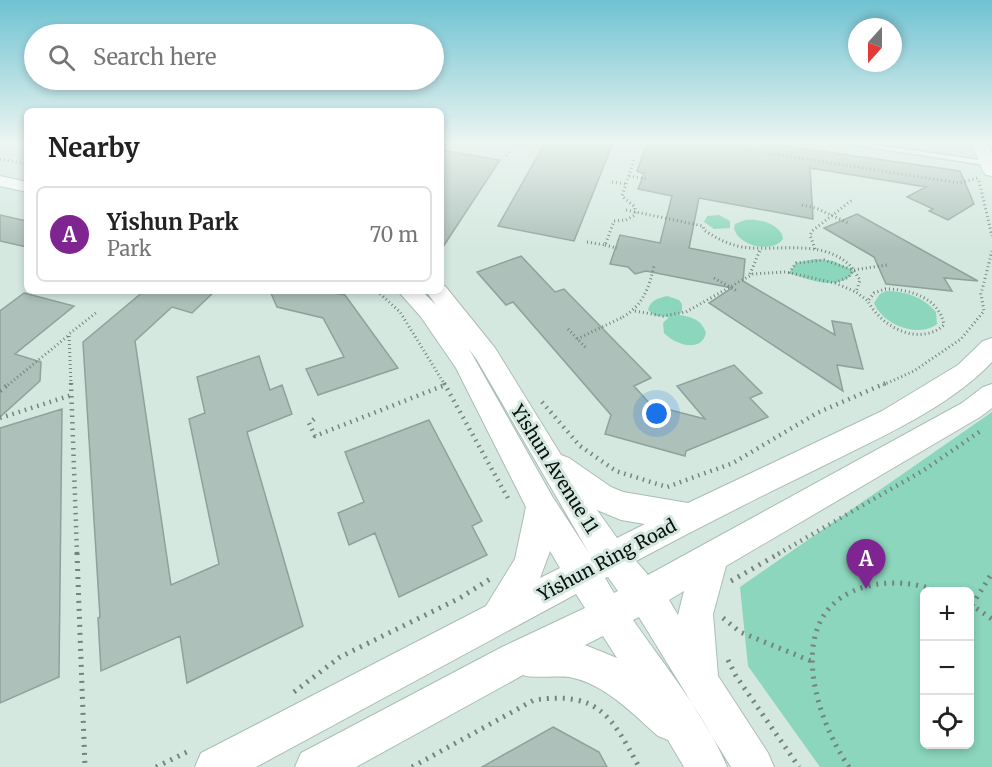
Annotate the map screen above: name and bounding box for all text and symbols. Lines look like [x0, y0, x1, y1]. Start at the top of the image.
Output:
north arrow [848, 18, 902, 72]
search box [24, 24, 444, 90]
icon: search [45, 41, 78, 74]
text: Search here [93, 43, 216, 71]
text: Nearby [48, 131, 140, 164]
text: Yishun Park [107, 208, 239, 236]
text: A [62, 222, 77, 247]
text: 70 m [370, 222, 418, 247]
text: Park [107, 236, 151, 261]
street label: Yishun Avenue 11 [506, 399, 604, 538]
your location [642, 399, 671, 428]
street label: Yishun Ring Road [533, 514, 680, 607]
pin: A [846, 540, 886, 589]
map controls [920, 587, 974, 749]
button: + [920, 587, 974, 641]
button: − [920, 641, 974, 695]
button: locate [920, 695, 974, 749]

